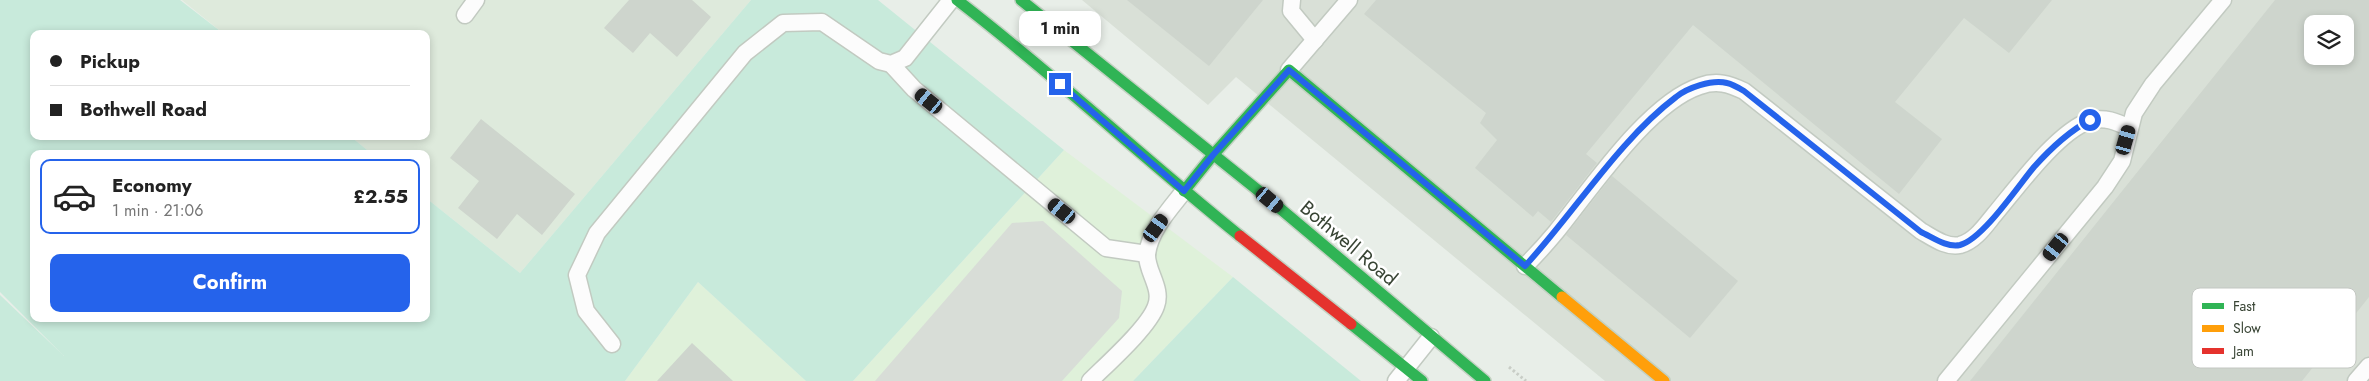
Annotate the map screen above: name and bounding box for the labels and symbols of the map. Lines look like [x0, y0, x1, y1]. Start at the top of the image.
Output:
callout: 1 min [1019, 12, 1101, 46]
route end [1049, 73, 1071, 95]
car [912, 86, 945, 116]
route start [2079, 109, 2101, 131]
car [2114, 124, 2137, 156]
car [1253, 185, 1286, 215]
street label: Bothwell Road [1294, 194, 1404, 293]
car [1045, 196, 1078, 226]
car [1141, 211, 1170, 245]
car [2040, 231, 2071, 263]
legend [2192, 288, 2356, 368]
text: Fast [2233, 296, 2256, 316]
text: Slow [2233, 318, 2261, 338]
text: Jam [2231, 341, 2254, 361]

